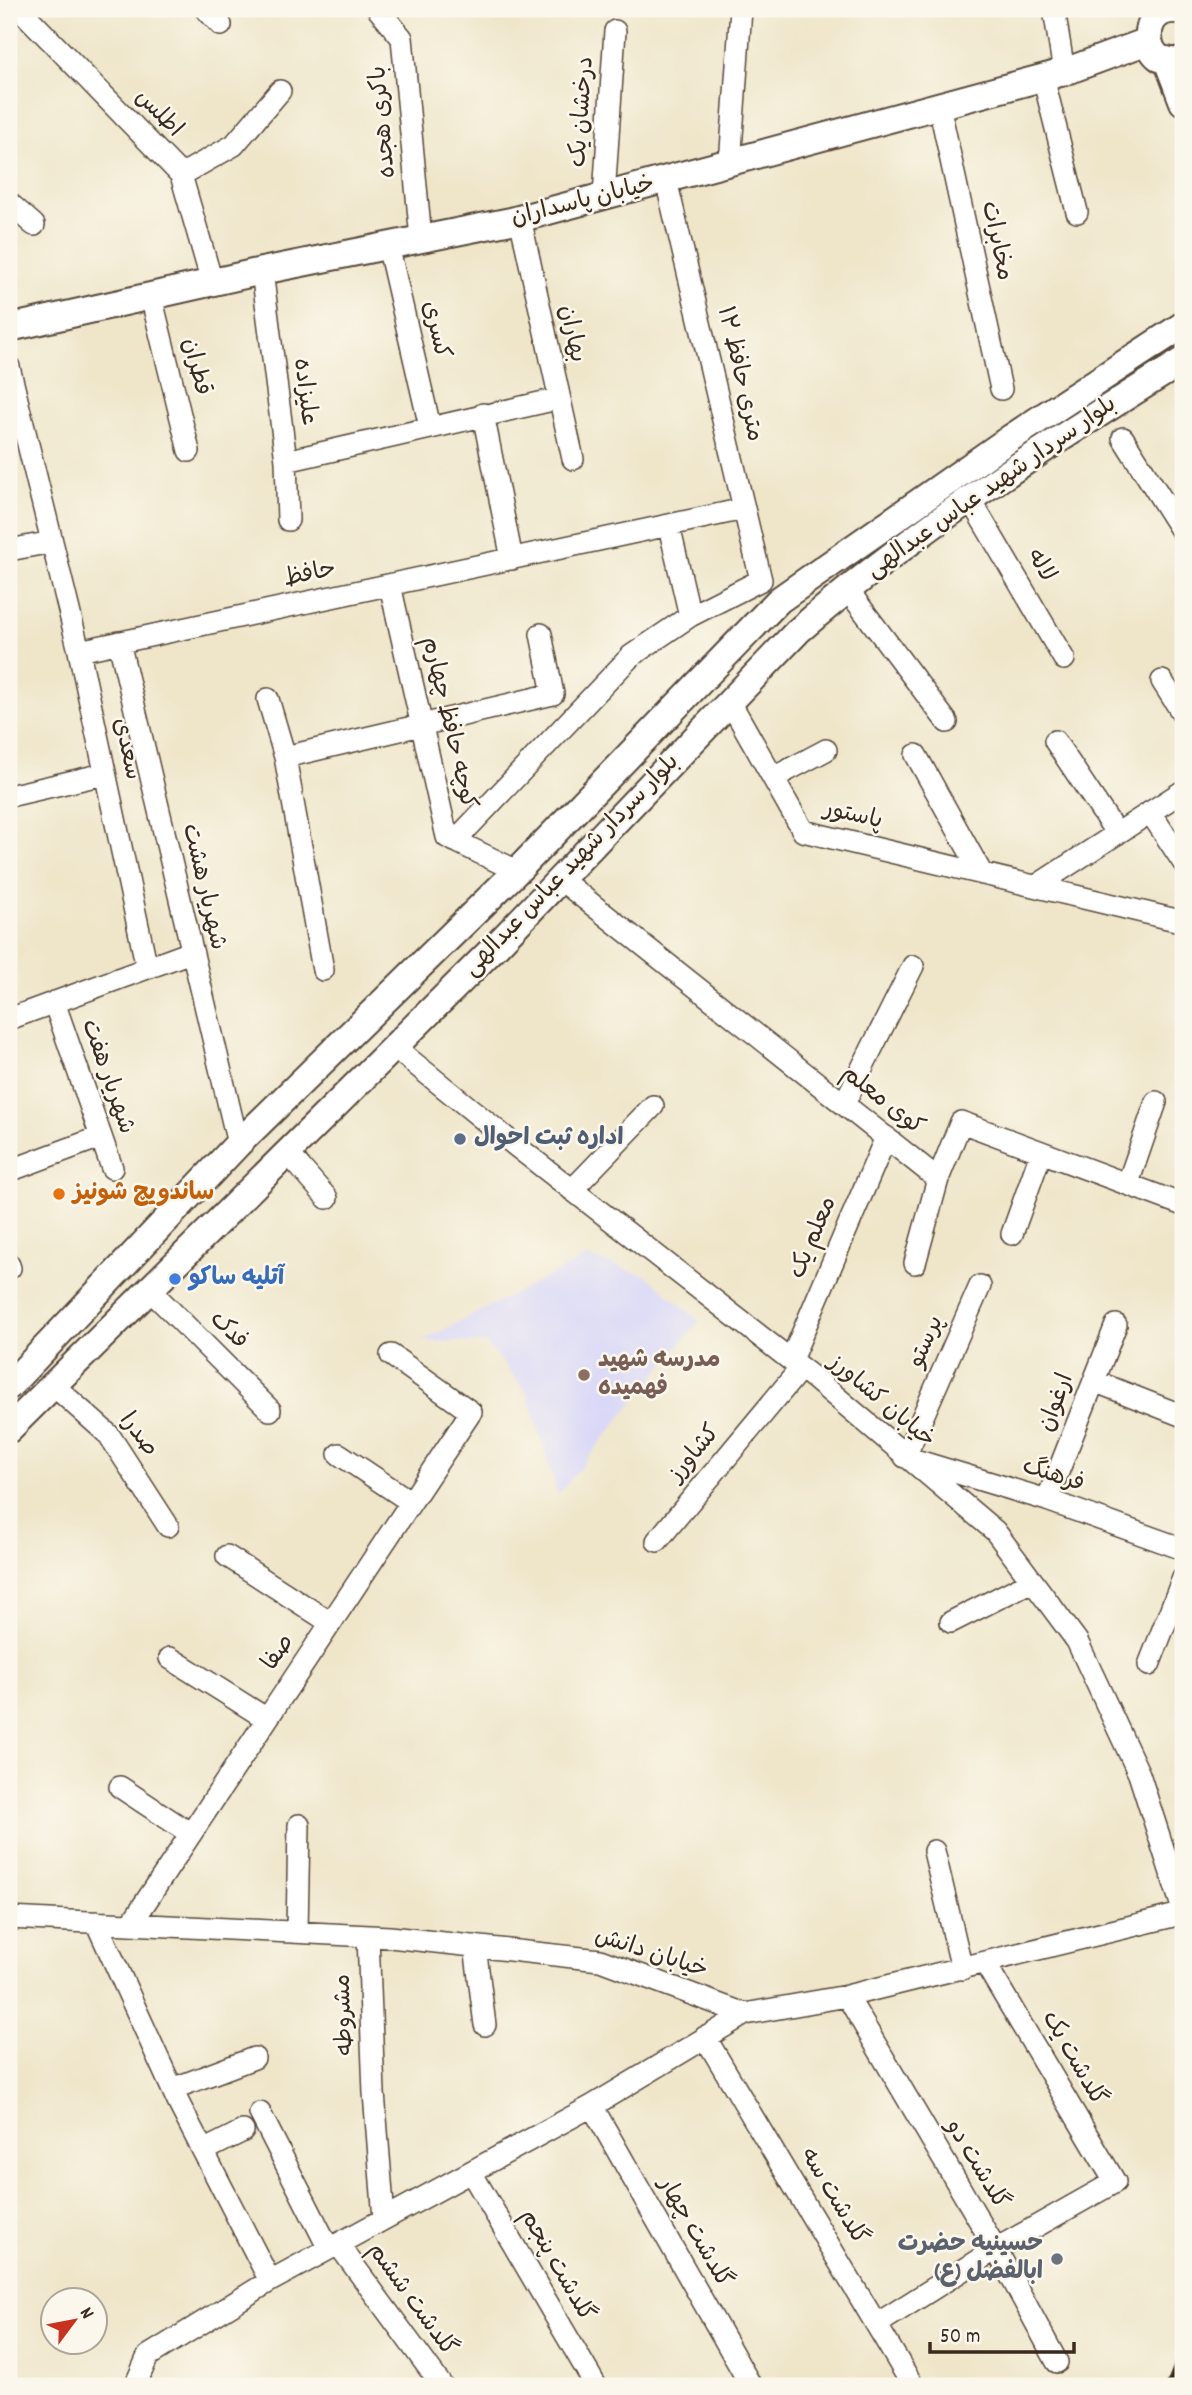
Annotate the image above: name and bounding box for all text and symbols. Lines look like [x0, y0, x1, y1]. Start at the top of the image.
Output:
street label: درخشان یک [562, 55, 604, 169]
street label: باکری هجده [362, 64, 406, 180]
street label: اطلس [126, 82, 190, 146]
street label: خیابان پاسداران [508, 168, 658, 236]
street label: مخابرات [971, 198, 1021, 284]
street label: کسری [412, 298, 458, 362]
street label: بهاران [548, 302, 594, 366]
street label: ۱۲ متری حافظ [707, 303, 771, 445]
street label: قطران [171, 335, 219, 399]
street label: علیزاده [283, 356, 325, 428]
street label: بلوار سردار شهید عباس عبدالهی [860, 388, 1124, 588]
street label: لاله [1017, 543, 1063, 589]
street label: حافظ [281, 553, 339, 597]
street label: کوچه حافظ چهارم [412, 633, 484, 813]
street label: سعدی [103, 715, 149, 783]
street label: بلوار سردار شهید عباس عبدالهی [456, 747, 688, 985]
street label: پاستور [818, 792, 886, 839]
street label: شهریار هشت [172, 820, 234, 954]
street label: شهریار هفت [71, 1015, 143, 1139]
street label: کوی معلم [833, 1058, 931, 1144]
place label: اداره ثبت احوال [474, 1122, 623, 1156]
marker: اداره ثبت احوال [452, 1131, 468, 1147]
place label: ساندویچ شونیز [71, 1177, 214, 1211]
marker: ساندویچ شونیز [51, 1186, 67, 1202]
street label: معلم یک [781, 1192, 847, 1284]
place label: آتلیه ساکو [187, 1262, 286, 1296]
marker: آتلیه ساکو [167, 1271, 183, 1287]
street label: فدک [201, 1304, 255, 1358]
street label: پرستو [900, 1310, 953, 1374]
place label: مدرسه شهید فهمیده [598, 1344, 720, 1406]
street label: خیابان کشاورز [818, 1346, 942, 1457]
marker: مدرسه شهید فهمیده [576, 1367, 592, 1383]
street label: ارغوان [1030, 1369, 1084, 1437]
street label: صدرا [110, 1406, 166, 1464]
street label: کشاورز [659, 1418, 729, 1492]
street label: فرهنگ [1017, 1450, 1089, 1502]
street label: صفا [254, 1628, 304, 1678]
street label: خیابان دانش [590, 1920, 712, 1988]
street label: مشروطه [327, 1973, 363, 2057]
street label: گلدشت یک [1032, 2005, 1114, 2113]
street label: گلدشت دو [935, 2112, 1016, 2216]
street label: گلدشت سه [791, 2142, 875, 2252]
street label: گلدشت چهار [648, 2170, 739, 2295]
street label: گلدشت پنجم [510, 2203, 602, 2329]
place label: حسینیه حضرت ابالفضل (ع) [898, 2228, 1043, 2290]
street label: گلدشت ششم [358, 2236, 464, 2364]
marker: حسینیه حضرت ابالفضل (ع) [1049, 2251, 1065, 2267]
north arrow [38, 2286, 108, 2356]
text: N [72, 2303, 99, 2325]
scale bar [930, 2311, 1073, 2355]
text: 50 m [940, 2323, 980, 2353]

